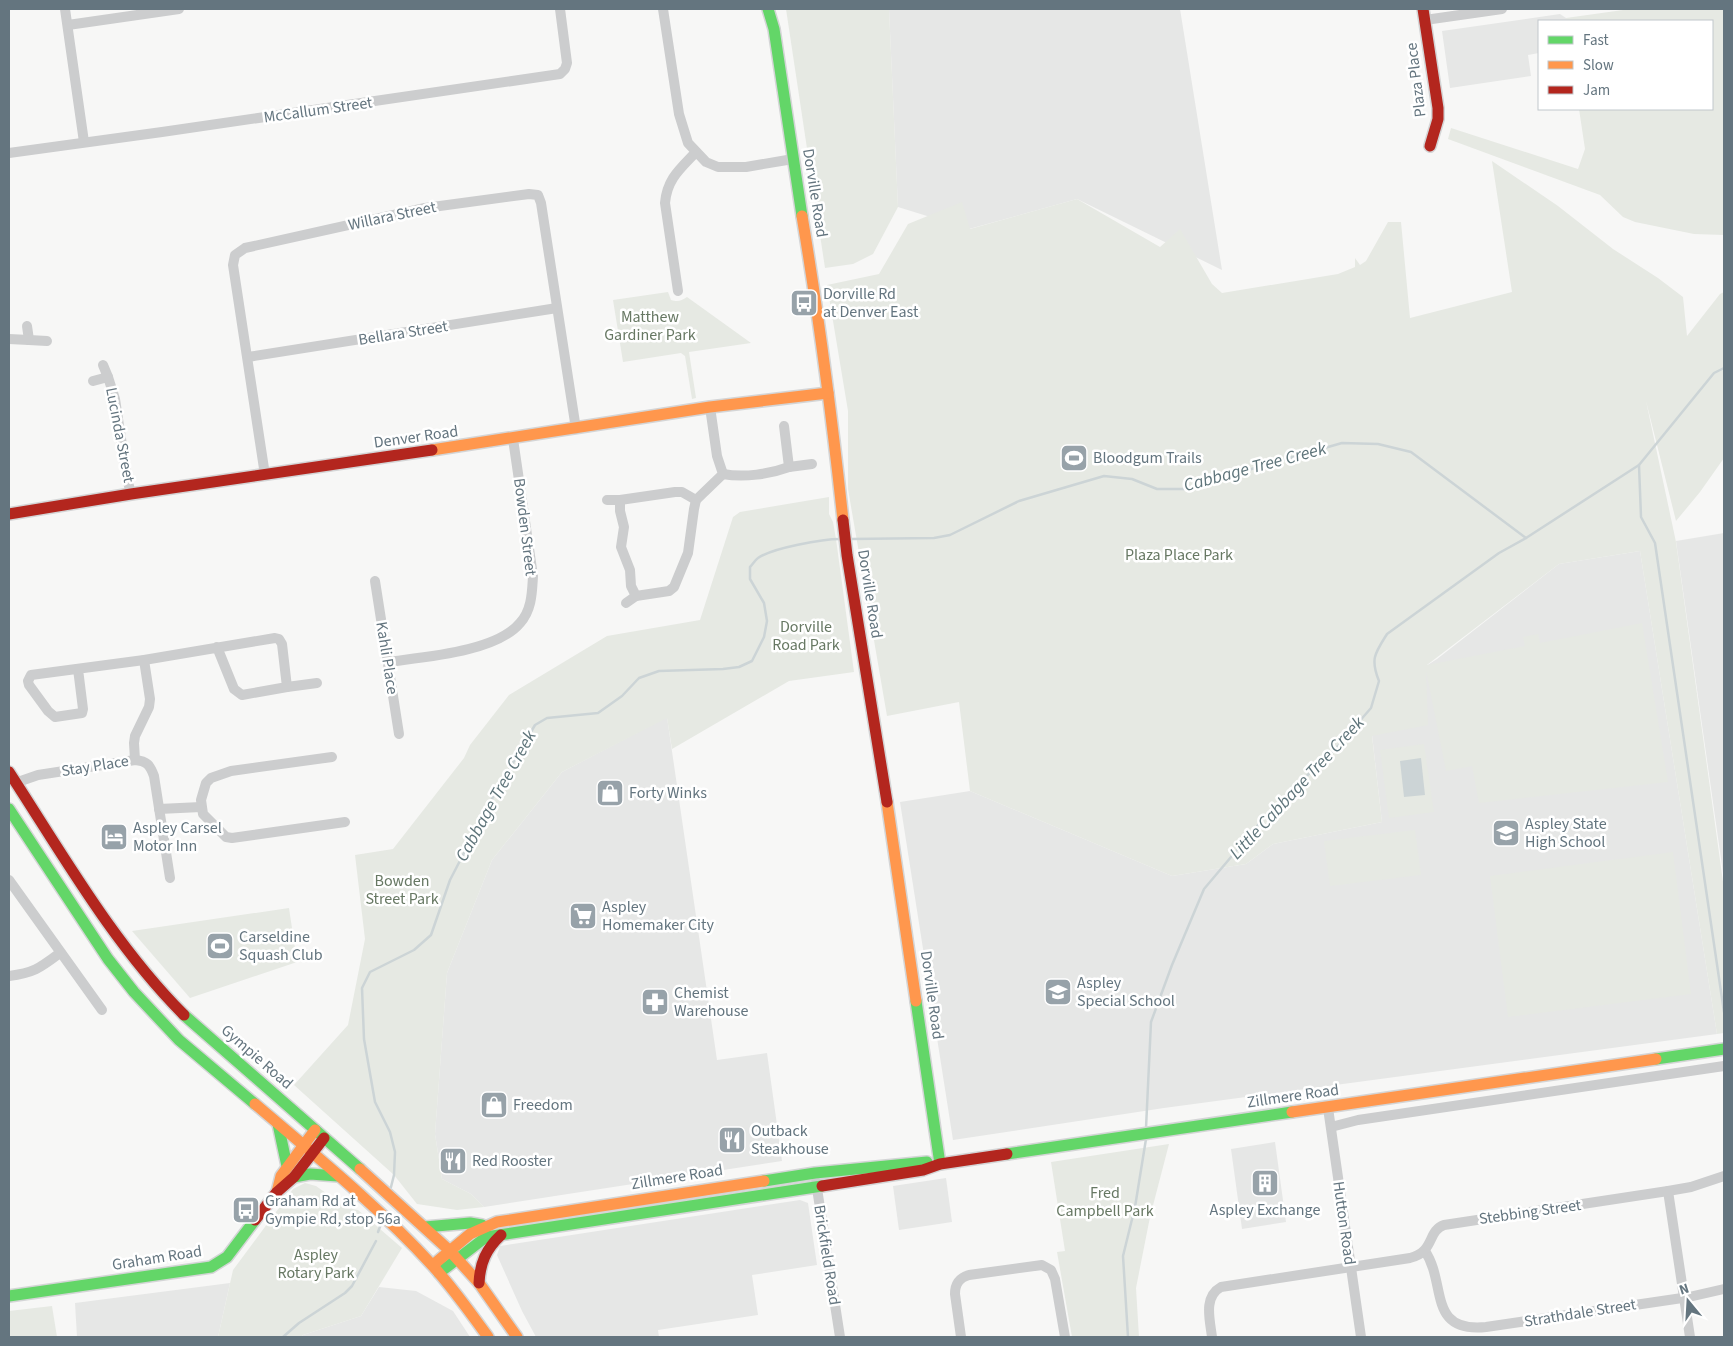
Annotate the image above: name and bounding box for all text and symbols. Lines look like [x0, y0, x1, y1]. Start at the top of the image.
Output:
legend [1538, 20, 1713, 110]
text: Fast [1583, 30, 1609, 51]
street label: Plaza Place [1401, 41, 1431, 119]
text: Slow [1583, 55, 1614, 76]
text: Jam [1583, 80, 1610, 101]
street label: McCallum Street [262, 91, 374, 129]
street label: Dorville Road [797, 147, 833, 239]
street label: Willara Street [346, 196, 439, 236]
place label: Dorville Rd at Denver East [823, 283, 919, 323]
bus stop icon: Dorville Rd at Denver East [789, 288, 819, 318]
park label: Matthew Gardiner Park [604, 306, 696, 346]
street label: Bellara Street [357, 315, 450, 351]
street label: Lucinda Street [100, 386, 140, 485]
street label: Denver Road [372, 420, 460, 454]
water label: Cabbage Tree Creek [1181, 436, 1329, 498]
sports icon: Bloodgum Trails [1059, 443, 1089, 473]
place label: Bloodgum Trails [1093, 447, 1202, 469]
street label: Bowden Street [508, 477, 542, 578]
park label: Plaza Place Park [1125, 544, 1233, 566]
street label: Dorville Road [852, 548, 888, 640]
park label: Dorville Road Park [772, 616, 840, 656]
street label: Kahli Place [370, 620, 404, 696]
water label: Little Cabbage Tree Creek [1224, 711, 1370, 865]
water label: Cabbage Tree Creek [450, 725, 543, 866]
street label: Stay Place [60, 750, 130, 782]
shop icon: Forty Winks [595, 778, 625, 808]
place label: Forty Winks [629, 782, 707, 804]
place label: Aspley State High School [1525, 813, 1607, 853]
place label: Aspley Carsel Motor Inn [133, 817, 222, 857]
school or university icon: Aspley State High School [1491, 818, 1521, 848]
hotel icon: Aspley Carsel Motor Inn [99, 822, 129, 852]
park label: Bowden Street Park [365, 870, 439, 910]
place label: Aspley Homemaker City [602, 896, 714, 936]
supermarket icon: Aspley Homemaker City [568, 901, 598, 931]
place label: Carseldine Squash Club [239, 926, 323, 966]
sports icon: Carseldine Squash Club [205, 931, 235, 961]
street label: Dorville Road [915, 949, 949, 1041]
place label: Aspley Special School [1077, 972, 1175, 1012]
school or university icon: Aspley Special School [1043, 977, 1073, 1007]
place label: Chemist Warehouse [674, 982, 748, 1022]
pharmacy icon: Chemist Warehouse [640, 987, 670, 1017]
street label: Gympie Road [216, 1020, 298, 1094]
street label: Zillmere Road [1246, 1079, 1340, 1113]
shop icon: Freedom [479, 1090, 509, 1120]
place label: Freedom [513, 1094, 573, 1116]
place label: Outback Steakhouse [751, 1120, 829, 1160]
restaurant icon: Outback Steakhouse [717, 1125, 747, 1155]
restaurant icon: Red Rooster [438, 1146, 468, 1176]
place label: Red Rooster [472, 1150, 553, 1172]
street label: Zillmere Road [629, 1159, 725, 1195]
building icon: Aspley Exchange [1250, 1168, 1280, 1198]
street label: Hutton Road [1327, 1180, 1361, 1266]
park label: Fred Campbell Park [1056, 1182, 1154, 1222]
place label: Graham Rd at Gympie Rd, stop 56a [265, 1190, 401, 1230]
street label: Stebbing Street [1477, 1194, 1583, 1230]
bus stop icon: Graham Rd at Gympie Rd, stop 56a [231, 1195, 261, 1225]
place label: Aspley Exchange [1210, 1199, 1320, 1221]
street label: Brickfield Road [808, 1203, 846, 1307]
street label: Graham Road [110, 1240, 204, 1276]
park label: Aspley Rotary Park [277, 1244, 355, 1284]
north arrow [1663, 1276, 1713, 1326]
text: N [1677, 1279, 1692, 1301]
street label: Strathdale Street [1522, 1293, 1638, 1333]

